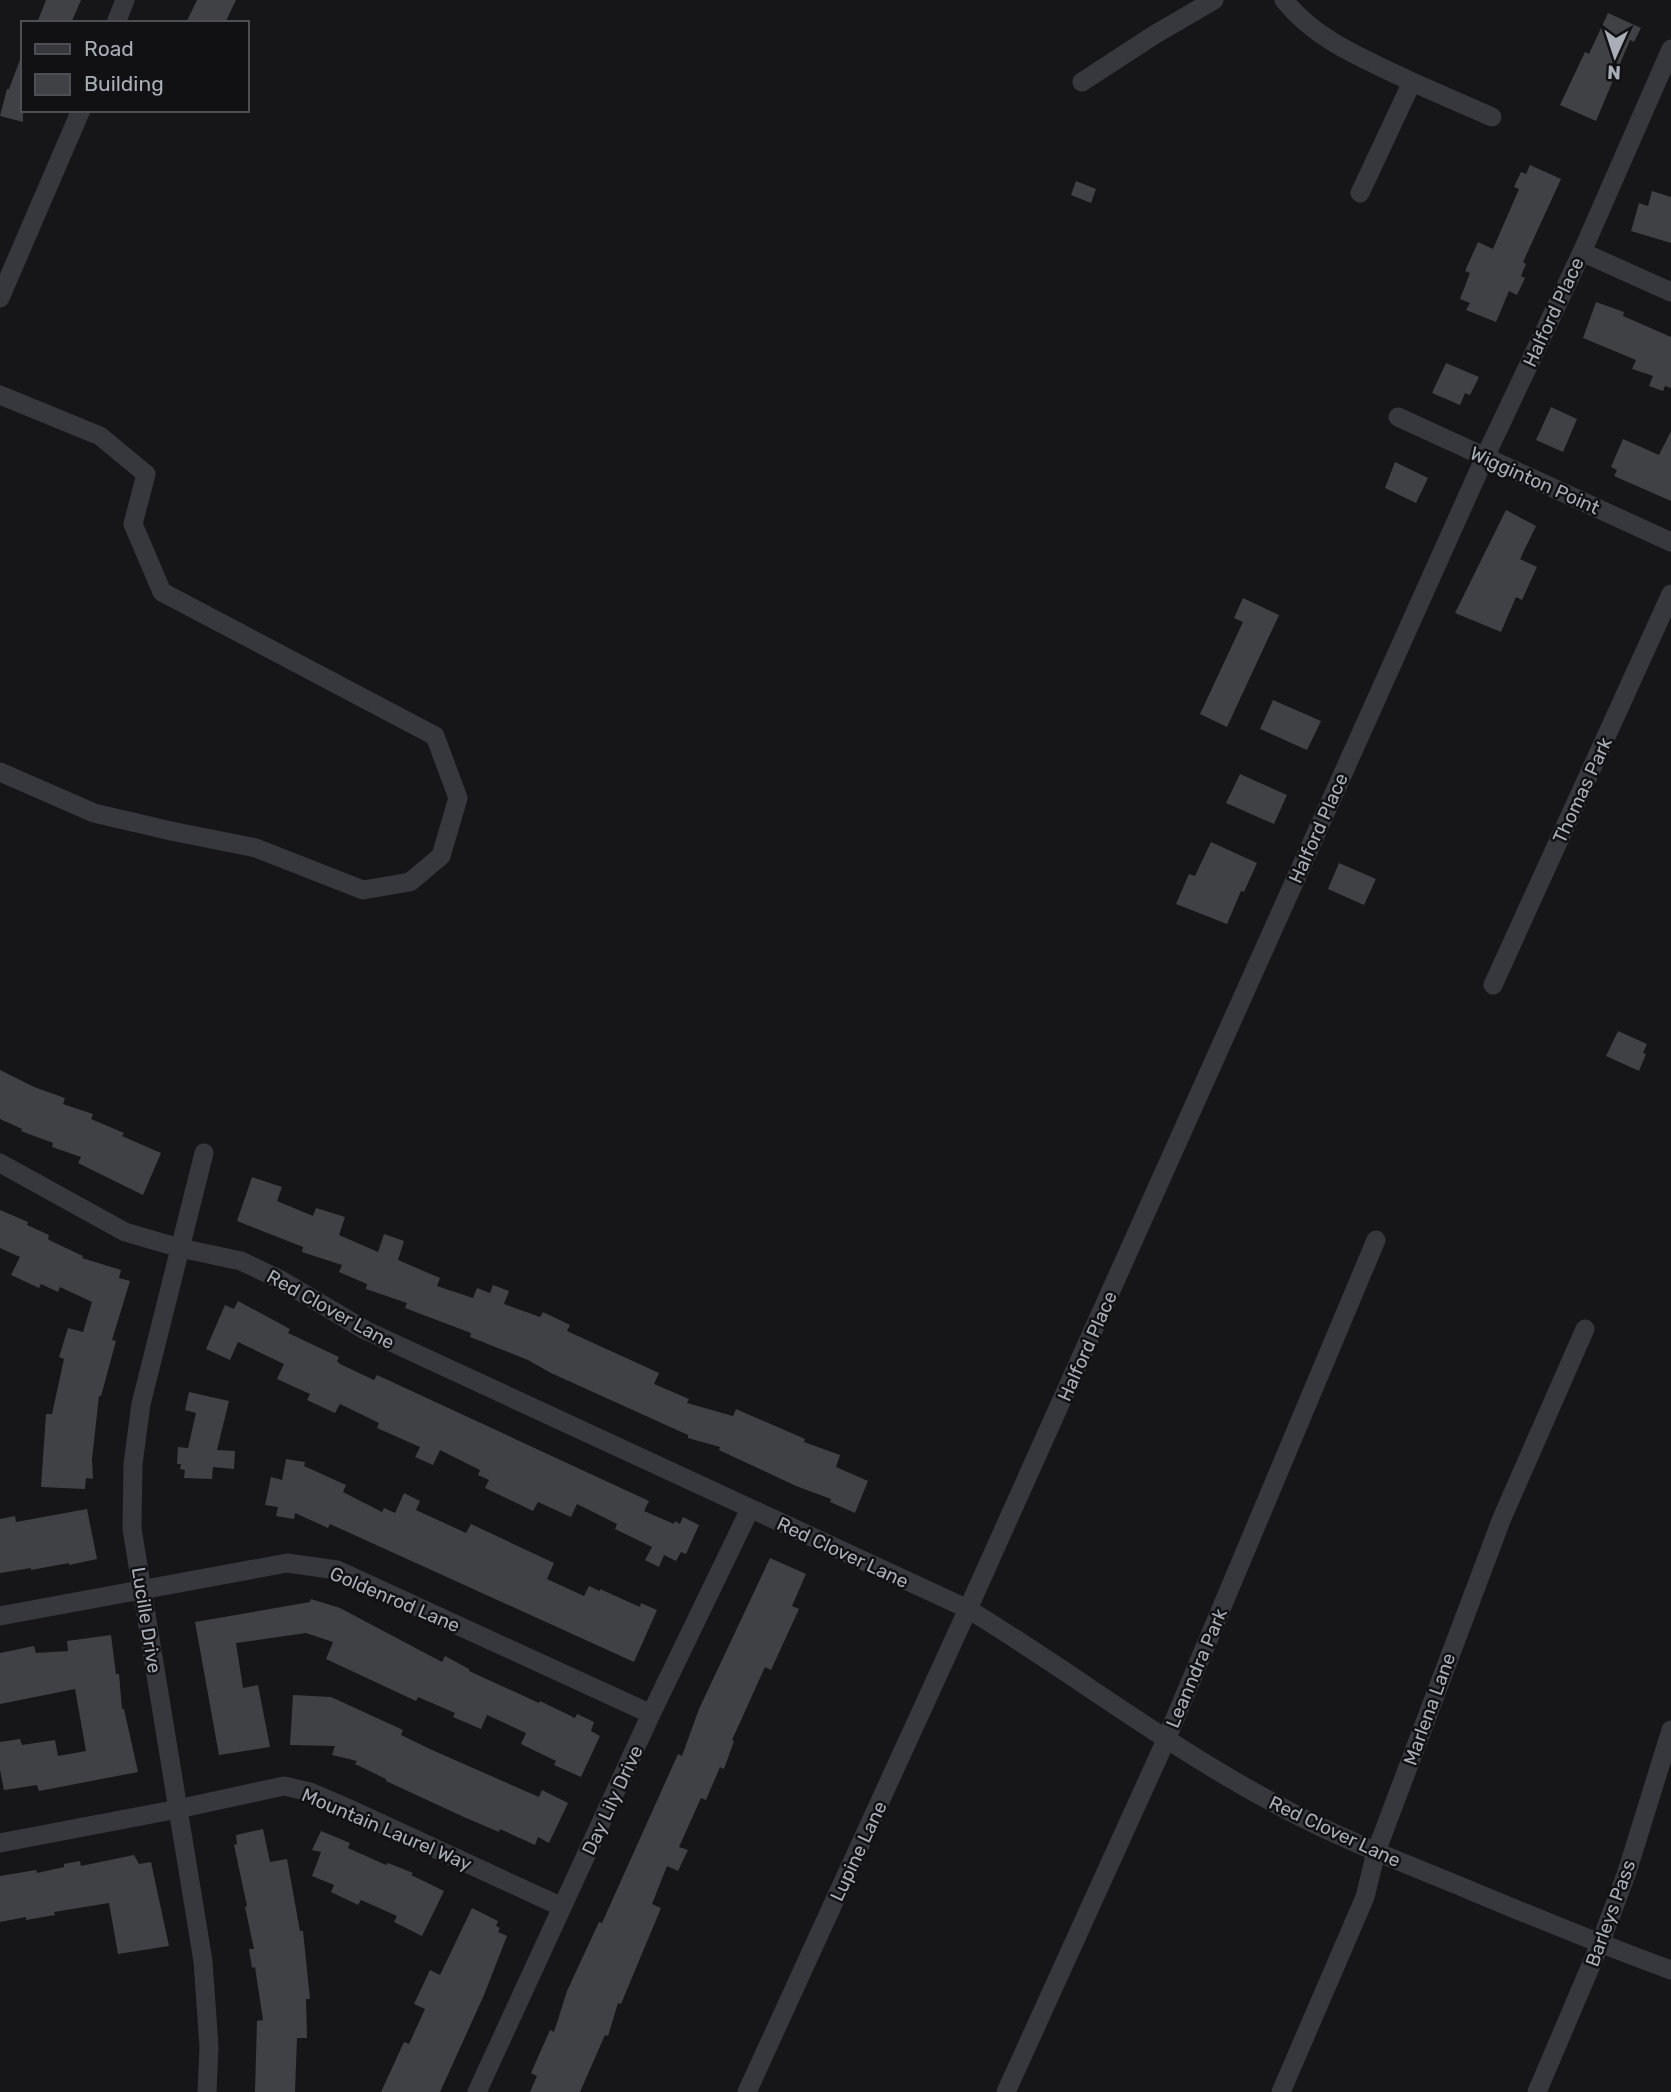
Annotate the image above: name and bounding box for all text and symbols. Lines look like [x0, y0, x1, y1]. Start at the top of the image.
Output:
legend [21, 21, 248, 112]
north arrow [1580, 21, 1650, 91]
text: Road [84, 36, 134, 61]
text: N [1607, 61, 1622, 84]
text: Building [84, 71, 164, 96]
street label: Halford Place [1518, 254, 1589, 371]
street label: Wigginton Point [1466, 442, 1604, 520]
street label: Thomas Park [1548, 733, 1617, 847]
street label: Halford Place [1284, 770, 1353, 887]
street label: Red Clover Lane [263, 1265, 399, 1354]
street label: Halford Place [1053, 1288, 1122, 1405]
street label: Red Clover Lane [773, 1512, 912, 1593]
street label: Goldenrod Lane [326, 1562, 463, 1637]
street label: Lucille Drive [127, 1565, 166, 1675]
street label: Leanndra Park [1161, 1605, 1232, 1731]
street label: Marlena Lane [1398, 1650, 1460, 1769]
street label: Day Lily Drive [577, 1742, 648, 1859]
street label: Mountain Laurel Way [298, 1783, 475, 1876]
street label: Red Clover Lane [1265, 1791, 1404, 1872]
street label: Lupine Lane [825, 1797, 892, 1905]
street label: Barleys Pass [1581, 1857, 1640, 1970]

